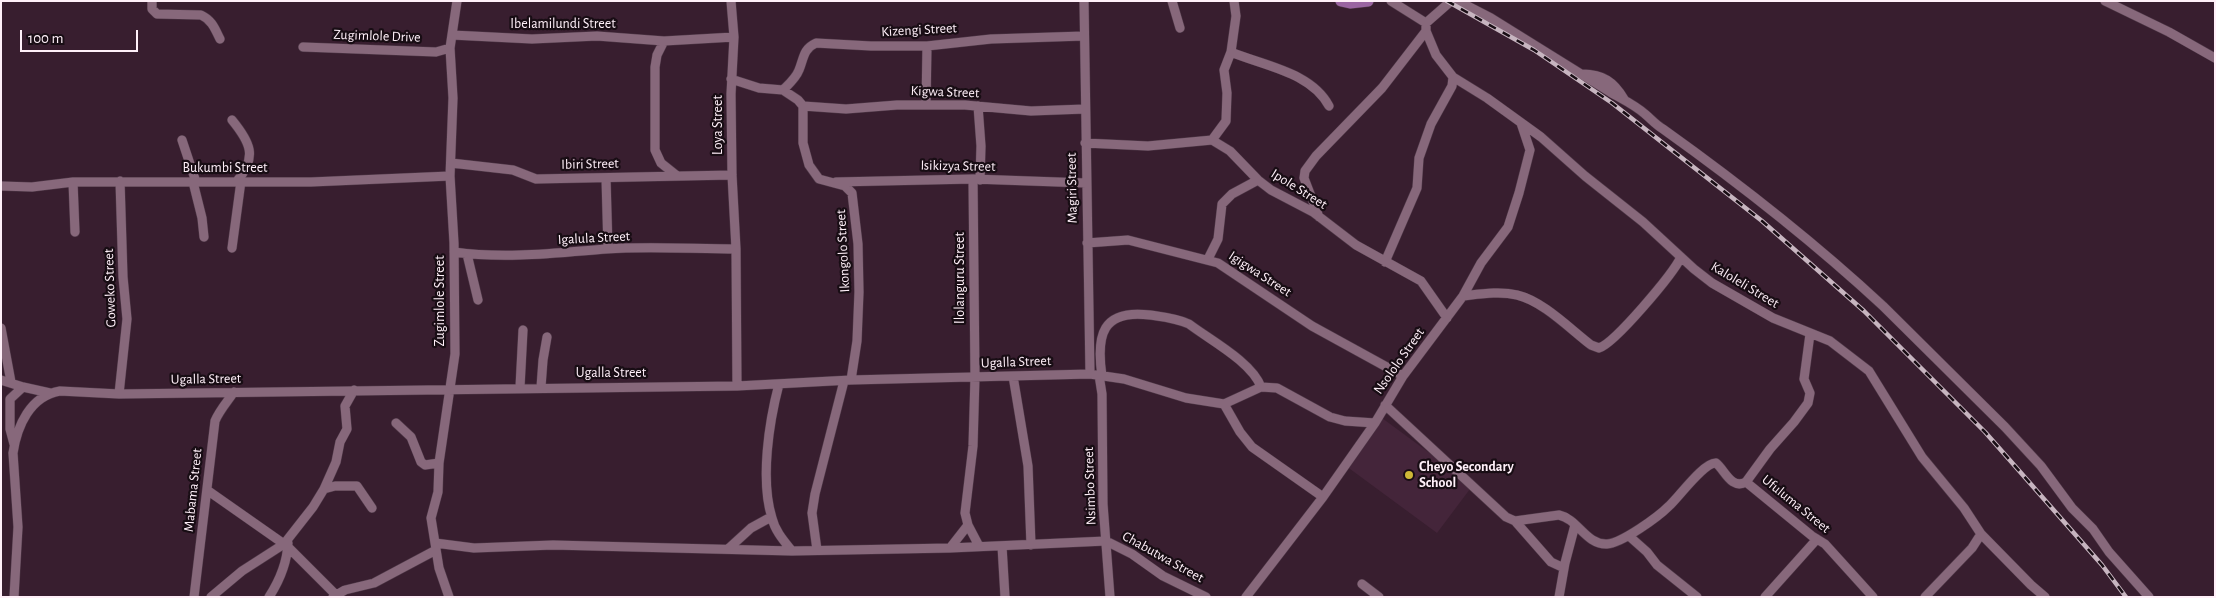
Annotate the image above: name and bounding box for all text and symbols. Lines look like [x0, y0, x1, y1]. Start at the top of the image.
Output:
street label: Ibelamilundi Street [510, 16, 616, 32]
scale bar [22, 20, 140, 52]
street label: Kizengi Street [881, 20, 957, 40]
street label: Zugimlole Drive [333, 26, 421, 46]
text: 100 m [28, 31, 63, 46]
street label: Kigwa Street [910, 82, 980, 102]
street label: Loya Street [710, 95, 726, 155]
street label: Magiri Street [1063, 152, 1081, 224]
street label: Ibiri Street [561, 155, 619, 173]
street label: Isikizya Street [920, 157, 996, 175]
street label: Bukumbi Street [182, 160, 268, 176]
street label: Ipole Street [1268, 165, 1330, 213]
street label: Ikongolo Street [832, 209, 854, 293]
street label: Igalula Street [557, 228, 631, 248]
street label: Ilolanguru Street [952, 232, 968, 324]
street label: Goweko Street [100, 248, 120, 328]
street label: Igigwa Street [1225, 248, 1295, 300]
street label: Zugimlole Street [432, 255, 448, 347]
street label: Kaloleli Street [1708, 258, 1782, 312]
street label: Nsololo Street [1370, 325, 1428, 397]
street label: Ugalla Street [980, 352, 1052, 372]
street label: Ugalla Street [576, 365, 646, 381]
street label: Ugalla Street [171, 370, 241, 388]
street label: Mabama Street [180, 447, 206, 533]
street label: Nsimbo Street [1080, 447, 1100, 525]
place label: Cheyo Secondary School [1419, 459, 1514, 492]
marker: Cheyo Secondary School [1403, 469, 1415, 481]
street label: Ufuluma Street [1758, 471, 1834, 537]
street label: Chabutwa Street [1119, 528, 1207, 586]

